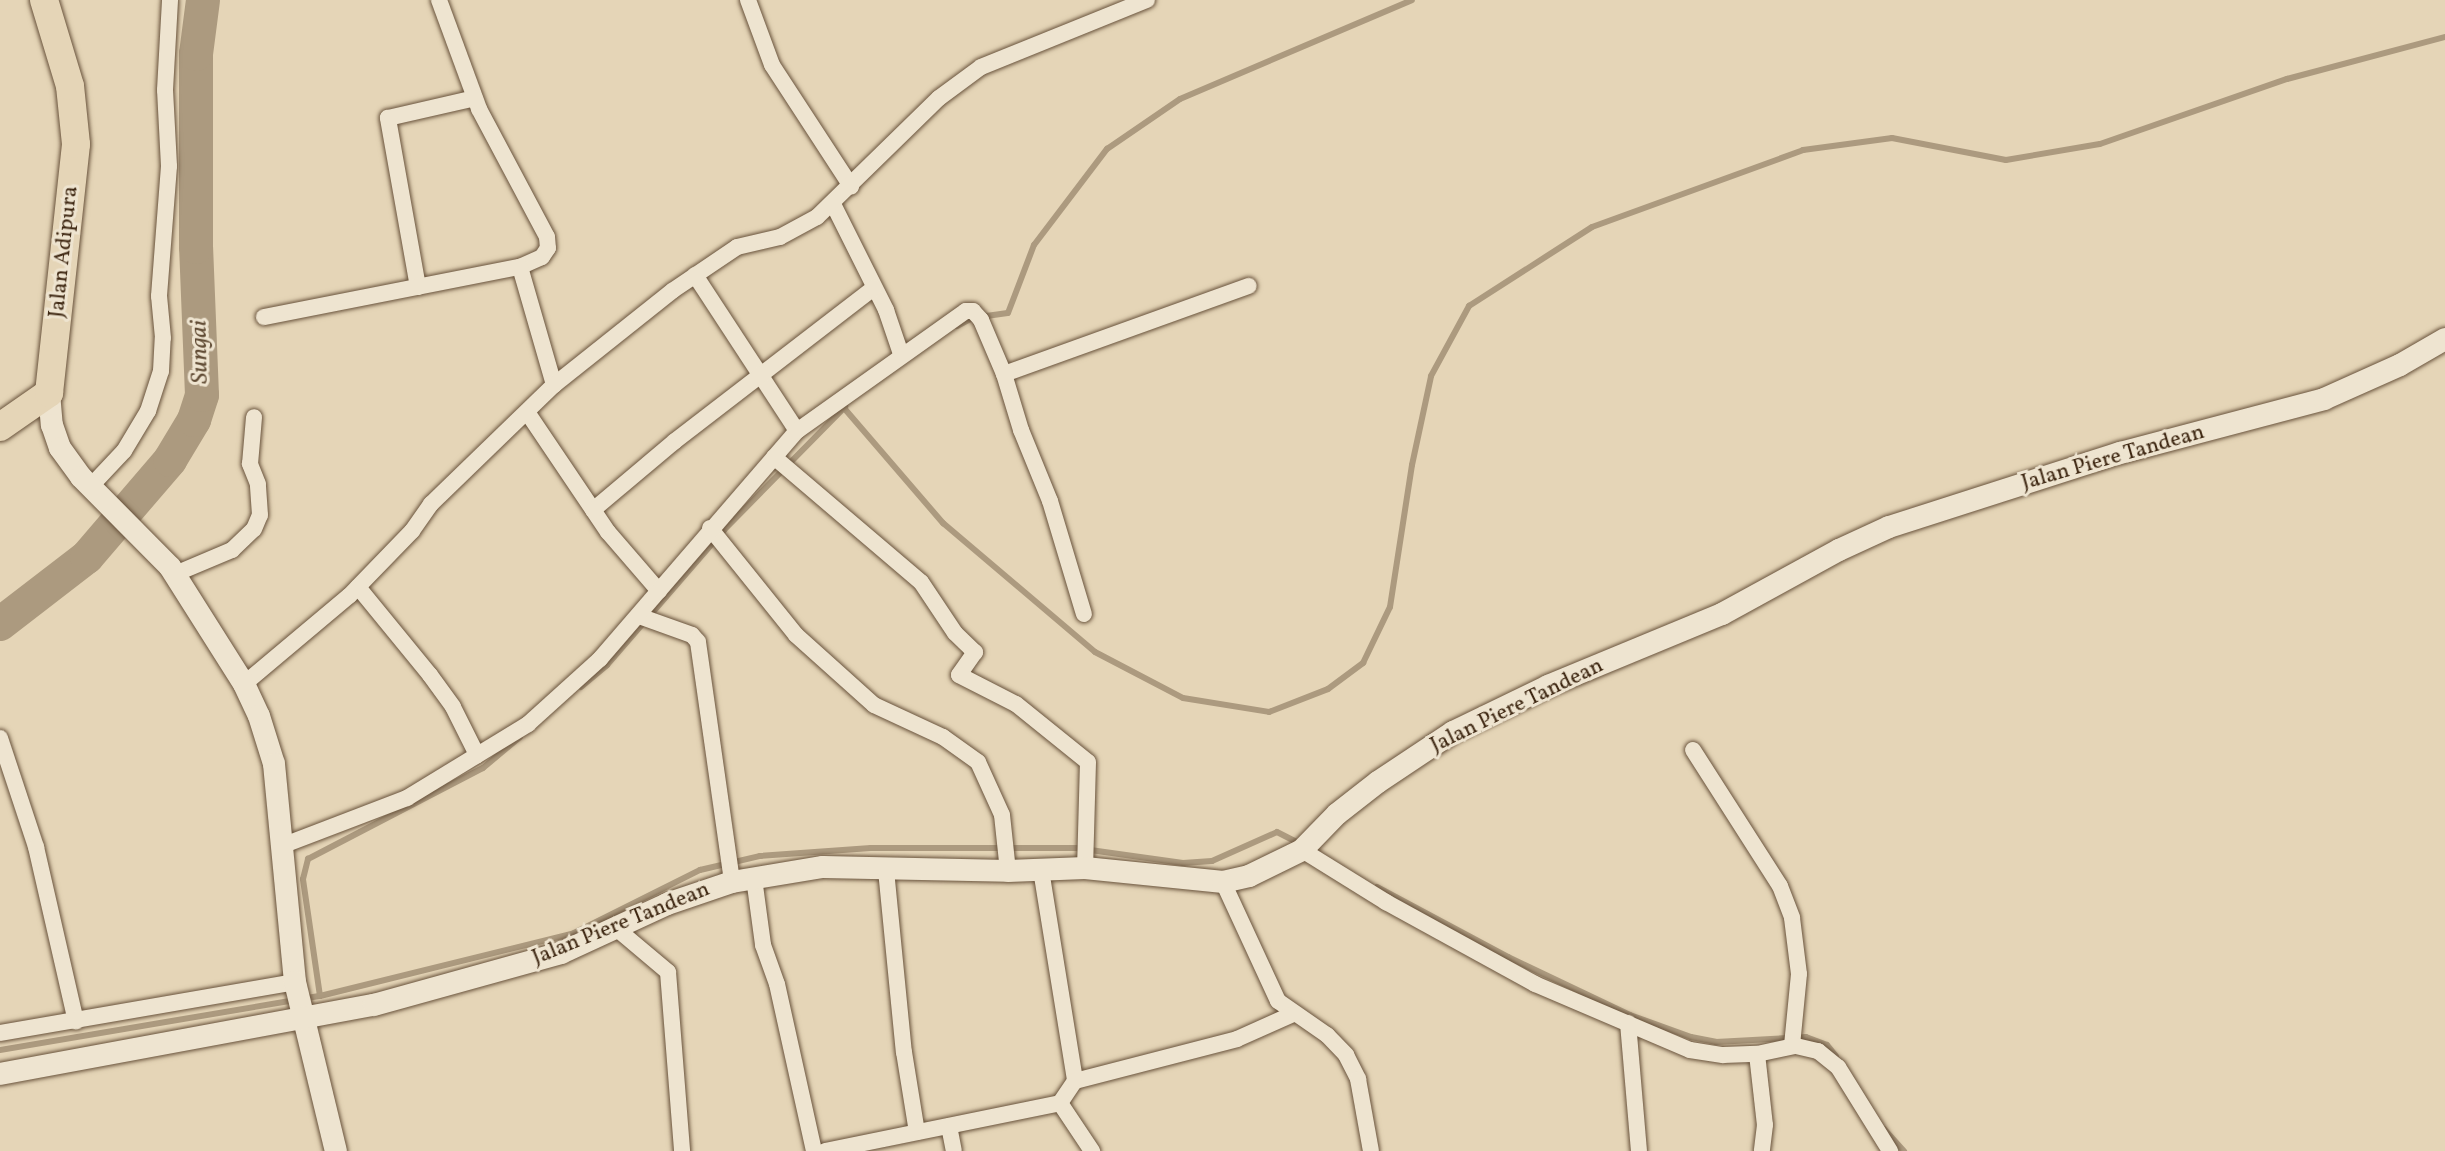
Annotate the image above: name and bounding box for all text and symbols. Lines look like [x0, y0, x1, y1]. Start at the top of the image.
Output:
street label: Jalan Adipura [44, 185, 84, 319]
water label: Sungai [186, 320, 216, 384]
street label: Jalan Piere Tandean [2018, 419, 2208, 497]
street label: Jalan Piere Tandean [1426, 653, 1608, 759]
street label: Jalan Piere Tandean [528, 876, 714, 972]

